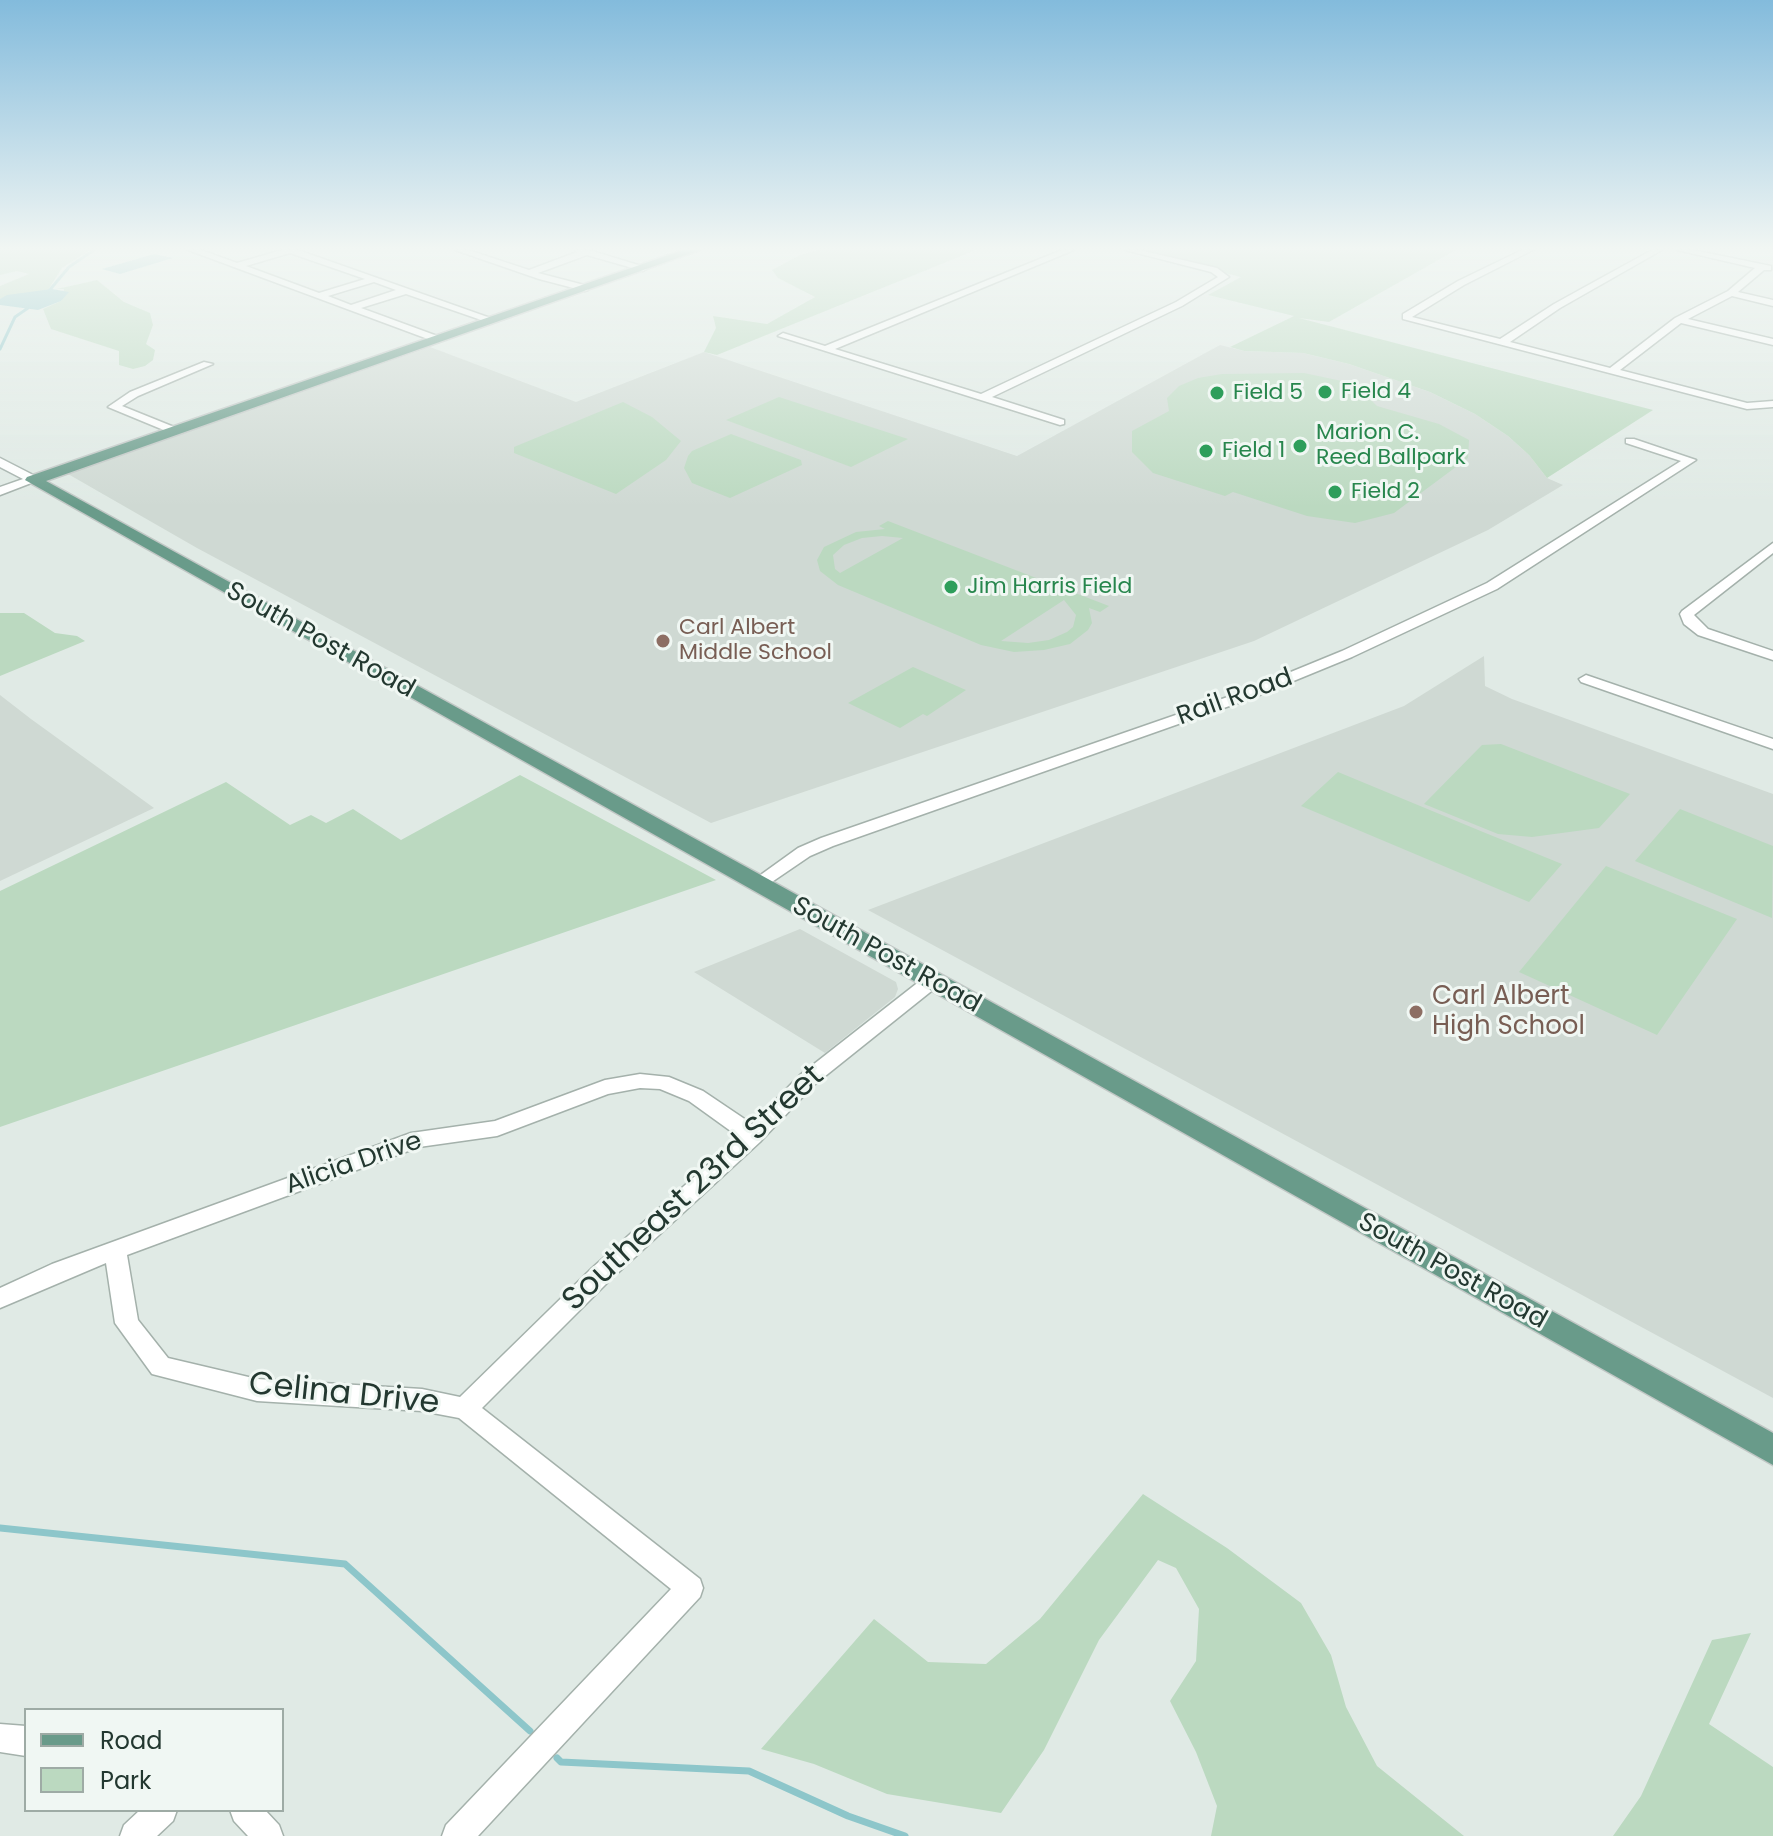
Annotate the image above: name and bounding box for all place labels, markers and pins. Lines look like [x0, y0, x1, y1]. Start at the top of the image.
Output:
place label: Field 4 [1341, 379, 1411, 405]
place label: Field 5 [1233, 380, 1303, 406]
marker: Field 4 [1316, 383, 1334, 401]
marker: Field 5 [1208, 384, 1226, 402]
place label: Marion C. Reed Ballpark [1316, 420, 1466, 472]
marker: Marion C. Reed Ballpark [1291, 437, 1309, 455]
place label: Field 1 [1222, 438, 1285, 464]
marker: Field 1 [1197, 442, 1215, 460]
place label: Field 2 [1351, 479, 1420, 505]
marker: Field 2 [1326, 483, 1344, 501]
place label: Jim Harris Field [967, 574, 1132, 600]
marker: Jim Harris Field [942, 578, 960, 596]
place label: Carl Albert Middle School [679, 615, 832, 666]
marker: Carl Albert Middle School [654, 632, 672, 650]
place label: Carl Albert High School [1432, 981, 1585, 1042]
marker: Carl Albert High School [1407, 1003, 1425, 1021]

